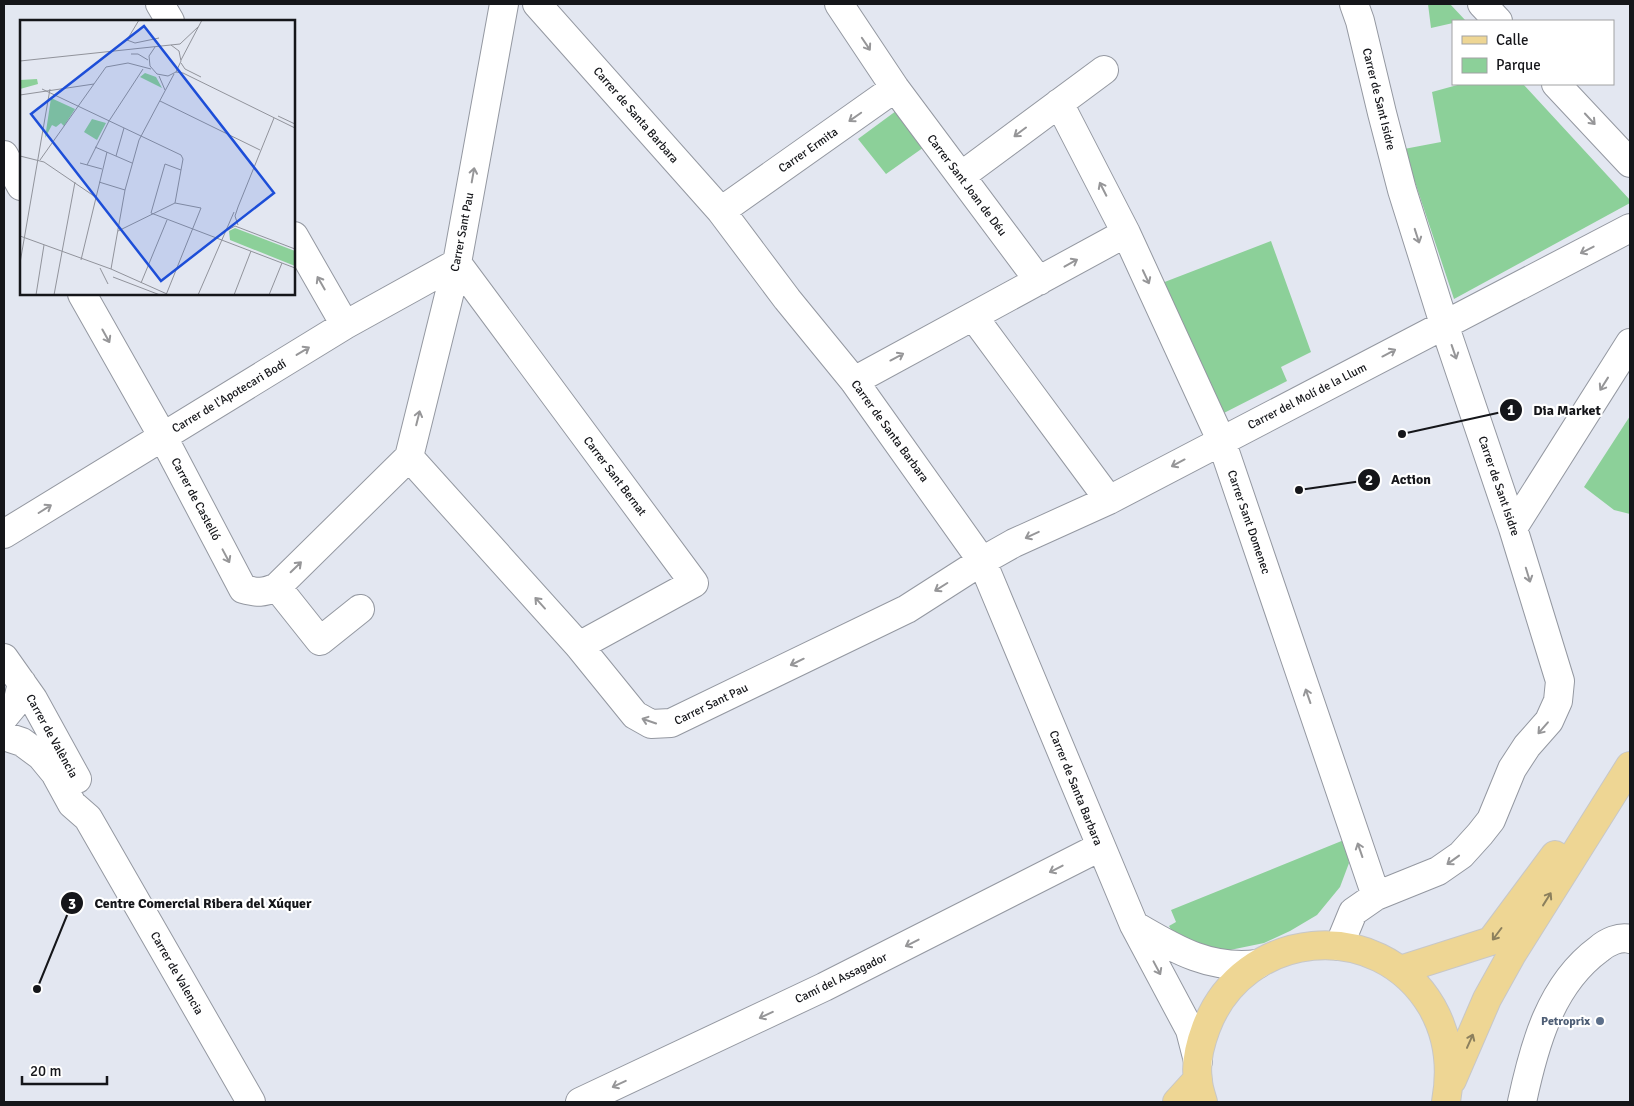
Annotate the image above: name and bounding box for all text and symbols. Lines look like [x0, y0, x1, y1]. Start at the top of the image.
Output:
inset map [20, 20, 295, 295]
legend [1452, 20, 1614, 85]
text: Calle [1496, 31, 1529, 49]
one-way arrow [861, 37, 871, 51]
street label: Carrer de Sant Isidre [1359, 47, 1398, 152]
text: Parque [1496, 56, 1541, 74]
street label: Carrer de Santa Barbara [590, 64, 682, 167]
one-way arrow [849, 112, 863, 122]
one-way arrow [1584, 113, 1595, 126]
street label: Carrer Ermita [776, 124, 841, 176]
one-way arrow [1013, 127, 1027, 137]
street label: Carrer Sant Joan de Déu [924, 132, 1010, 239]
one-way arrow [469, 167, 479, 183]
one-way arrow [1098, 182, 1107, 197]
street label: Carrer Sant Pau [447, 191, 478, 273]
one-way arrow [1413, 228, 1422, 244]
one-way arrow [1580, 246, 1595, 255]
one-way arrow [1063, 258, 1077, 268]
one-way arrow [1142, 269, 1151, 284]
one-way arrow [316, 276, 325, 291]
one-way arrow [101, 329, 111, 344]
one-way arrow [1449, 343, 1459, 359]
one-way arrow [296, 345, 310, 355]
one-way arrow [1381, 348, 1396, 358]
one-way arrow [889, 352, 904, 362]
street label: Carrer de l'Apotecari Bodí [169, 356, 290, 437]
street label: Carrer del Molí de la Llum [1245, 360, 1369, 433]
street label: Carrer de Santa Barbara [847, 377, 932, 485]
one-way arrow [1599, 377, 1609, 391]
callout: Dia Market [1499, 395, 1611, 424]
text: 1 [1507, 401, 1515, 419]
text: Dia Market [1533, 402, 1601, 419]
one-way arrow [414, 411, 424, 427]
street label: Carrer Sant Bernat [580, 434, 649, 519]
street label: Carrer de Sant Isidre [1474, 434, 1523, 538]
street label: Carrer de Castelló [167, 455, 224, 543]
one-way arrow [1171, 458, 1186, 468]
callout: Action [1357, 465, 1441, 494]
street label: Carrer Sant Domenec [1224, 468, 1273, 576]
text: 2 [1365, 471, 1373, 489]
text: Action [1391, 471, 1431, 488]
one-way arrow [38, 503, 52, 513]
one-way arrow [1025, 530, 1040, 540]
one-way arrow [221, 548, 231, 563]
one-way arrow [290, 562, 302, 574]
one-way arrow [1523, 566, 1533, 582]
one-way arrow [934, 583, 948, 593]
one-way arrow [534, 597, 546, 610]
one-way arrow [790, 658, 805, 667]
street label: Carrer Sant Pau [672, 680, 751, 729]
one-way arrow [1303, 688, 1312, 704]
street label: Carrer de València [22, 692, 81, 781]
one-way arrow [642, 716, 657, 725]
one-way arrow [1537, 721, 1548, 734]
street label: Carrer de Santa Barbara [1046, 728, 1105, 848]
one-way arrow [1355, 842, 1365, 858]
one-way arrow [1447, 855, 1460, 866]
one-way arrow [1049, 864, 1064, 874]
callout: Centre Comercial Ribera del Xúquer [59, 889, 321, 918]
one-way arrow [1542, 892, 1552, 906]
text: 3 [68, 895, 76, 913]
text: Centre Comercial Ribera del Xúquer [94, 895, 312, 912]
one-way arrow [1491, 927, 1502, 940]
street label: Carrer de Valencia [147, 929, 206, 1017]
one-way arrow [904, 938, 919, 948]
street label: Camí del Assagador [793, 949, 890, 1007]
one-way arrow [1153, 960, 1162, 975]
one-way arrow [759, 1010, 774, 1020]
place label: Petroprix [1541, 1014, 1590, 1029]
marker: Petroprix [1594, 1015, 1606, 1027]
one-way arrow [1465, 1034, 1475, 1049]
scale bar [22, 1054, 108, 1086]
text: 20 m [30, 1062, 61, 1080]
one-way arrow [612, 1080, 627, 1089]

